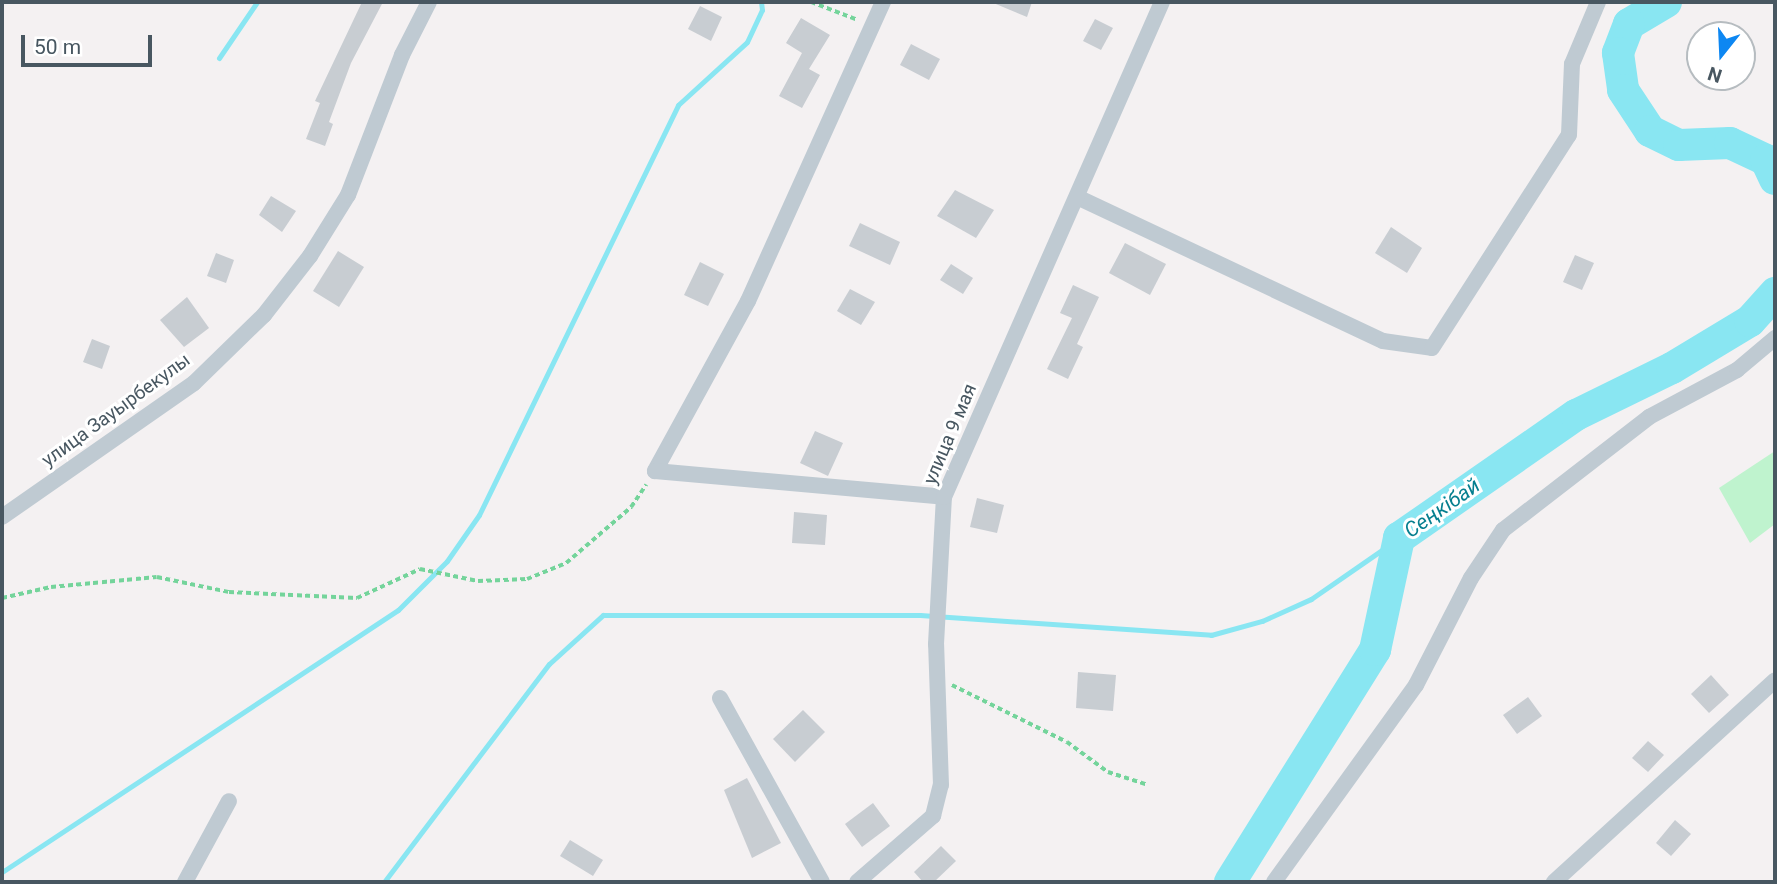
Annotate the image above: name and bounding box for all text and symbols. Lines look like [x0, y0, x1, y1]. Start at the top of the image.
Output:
scale bar [24, 21, 156, 65]
north arrow [1686, 21, 1756, 91]
text: 50 m [34, 35, 81, 59]
text: N [1705, 62, 1725, 88]
street label: улица Зауырбекулы [37, 348, 195, 472]
street label: улица 9 мая [919, 380, 981, 488]
water label: Сеңкібай [1399, 473, 1485, 543]

